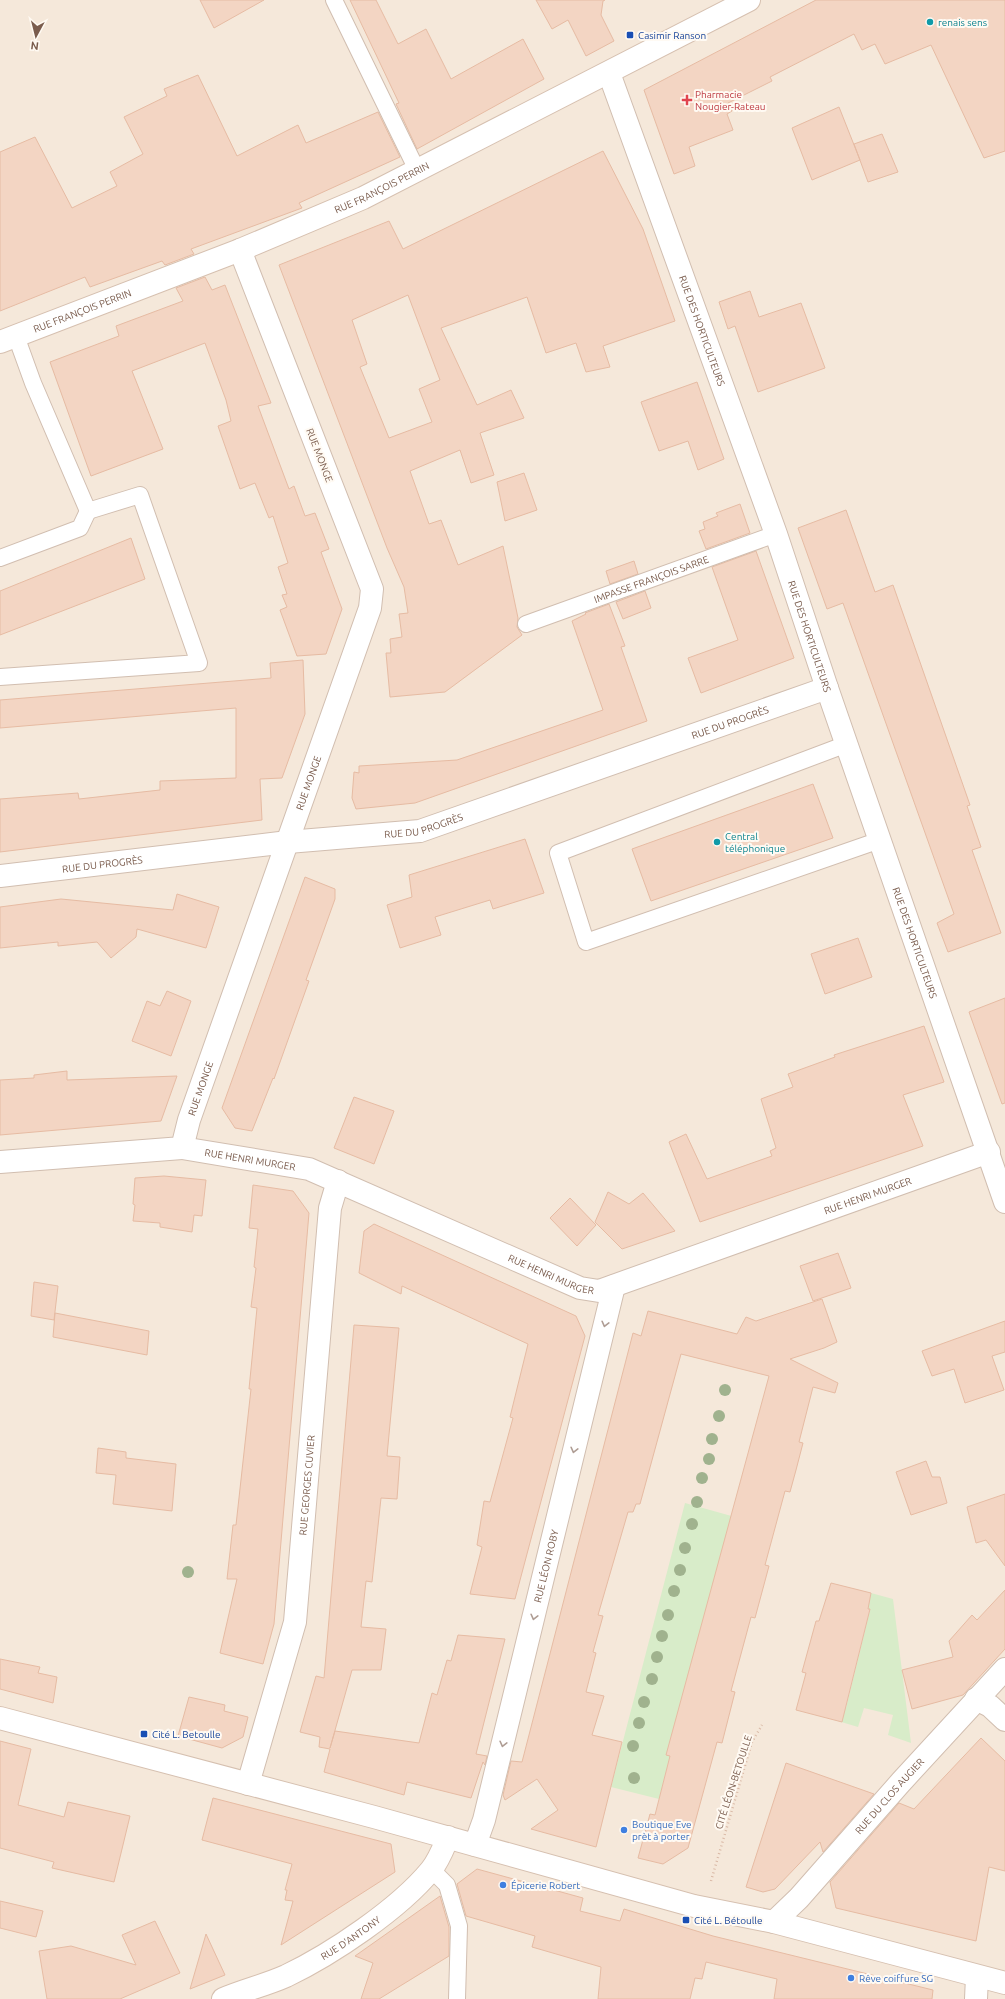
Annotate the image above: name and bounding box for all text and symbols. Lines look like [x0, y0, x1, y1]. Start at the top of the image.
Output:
north arrow [16, 16, 56, 56]
marker: renais sens [925, 17, 935, 27]
place label: renais sens [938, 17, 987, 28]
marker: Casimir Ranson [625, 30, 635, 40]
place label: Casimir Ranson [638, 30, 706, 41]
text: N [30, 39, 40, 52]
place label: Pharmacie Nougier-Rateau [695, 89, 766, 112]
marker: Pharmacie Nougier-Rateau [682, 95, 692, 105]
street label: RUE FRANÇOIS PERRIN [333, 160, 431, 215]
street label: RUE DES HORTICULTEURS [677, 274, 727, 388]
street label: RUE FRANÇOIS PERRIN [32, 287, 133, 335]
street label: RUE MONGE [304, 427, 335, 484]
street label: IMPASSE FRANÇOIS SARRE [592, 554, 711, 605]
street label: RUE DES HORTICULTEURS [786, 579, 833, 694]
street label: RUE DU PROGRÈS [690, 704, 770, 741]
street label: RUE MONGE [294, 754, 323, 812]
street label: RUE DU PROGRÈS [384, 811, 464, 840]
place label: Central téléphonique [725, 831, 785, 854]
marker: Central téléphonique [712, 837, 722, 847]
street label: RUE DU PROGRÈS [62, 854, 143, 875]
street label: RUE DES HORTICULTEURS [890, 886, 939, 1000]
street label: RUE MONGE [186, 1059, 215, 1117]
street label: RUE HENRI MURGER [204, 1147, 296, 1173]
street label: RUE HENRI MURGER [822, 1175, 913, 1216]
street label: RUE HENRI MURGER [506, 1252, 595, 1296]
one-way arrow [601, 1320, 610, 1327]
street label: RUE GEORGES CUVIER [297, 1435, 317, 1536]
one-way arrow [571, 1447, 579, 1454]
street label: RUE LÉON ROBY [532, 1528, 561, 1604]
one-way arrow [530, 1614, 538, 1621]
marker: Cité L. Betoulle [139, 1729, 149, 1739]
place label: Cité L. Betoulle [152, 1729, 220, 1740]
street label: CITÉ LÉON-BETOULLE [712, 1733, 754, 1831]
one-way arrow [499, 1740, 508, 1747]
street label: RUE DU CLOS AUGIER [853, 1756, 926, 1836]
place label: Boutique Eve prèt à porter [632, 1819, 692, 1842]
marker: Boutique Eve prèt à porter [619, 1825, 629, 1835]
place label: Épicerie Robert [511, 1879, 580, 1891]
marker: Épicerie Robert [498, 1880, 508, 1890]
street label: RUE D'ANTONY [319, 1914, 383, 1962]
marker: Cité L. Bétoulle [681, 1915, 691, 1925]
place label: Cité L. Bétoulle [694, 1915, 762, 1926]
marker: Rêve coiffure SG [846, 1973, 856, 1983]
place label: Rêve coiffure SG [859, 1973, 933, 1984]

